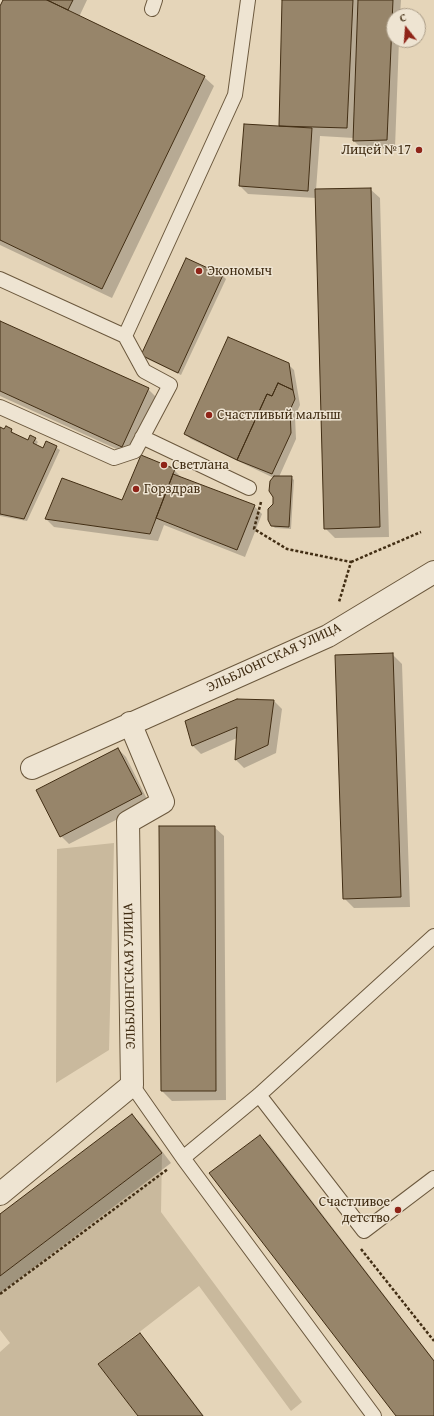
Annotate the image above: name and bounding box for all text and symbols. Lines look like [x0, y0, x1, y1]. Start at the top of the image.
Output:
north arrow [386, 8, 426, 48]
text: С [397, 9, 408, 26]
place label: Лицей №17 [341, 142, 411, 158]
marker: Лицей №17 [414, 145, 424, 155]
place label: Экономыч [207, 263, 272, 279]
marker: Экономыч [194, 266, 204, 276]
place label: Счастливый малыш [217, 407, 341, 423]
marker: Счастливый малыш [204, 410, 214, 420]
place label: Светлана [172, 457, 229, 473]
marker: Светлана [159, 460, 169, 470]
place label: Горздрав [144, 481, 200, 497]
marker: Горздрав [131, 484, 141, 494]
street label: ЭЛЬБЛОНГСКАЯ УЛИЦА [204, 619, 344, 697]
street label: ЭЛЬБЛОНГСКАЯ УЛИЦА [120, 903, 140, 1049]
place label: Счастливое детство [319, 1194, 390, 1226]
marker: Счастливое детство [393, 1205, 403, 1215]

